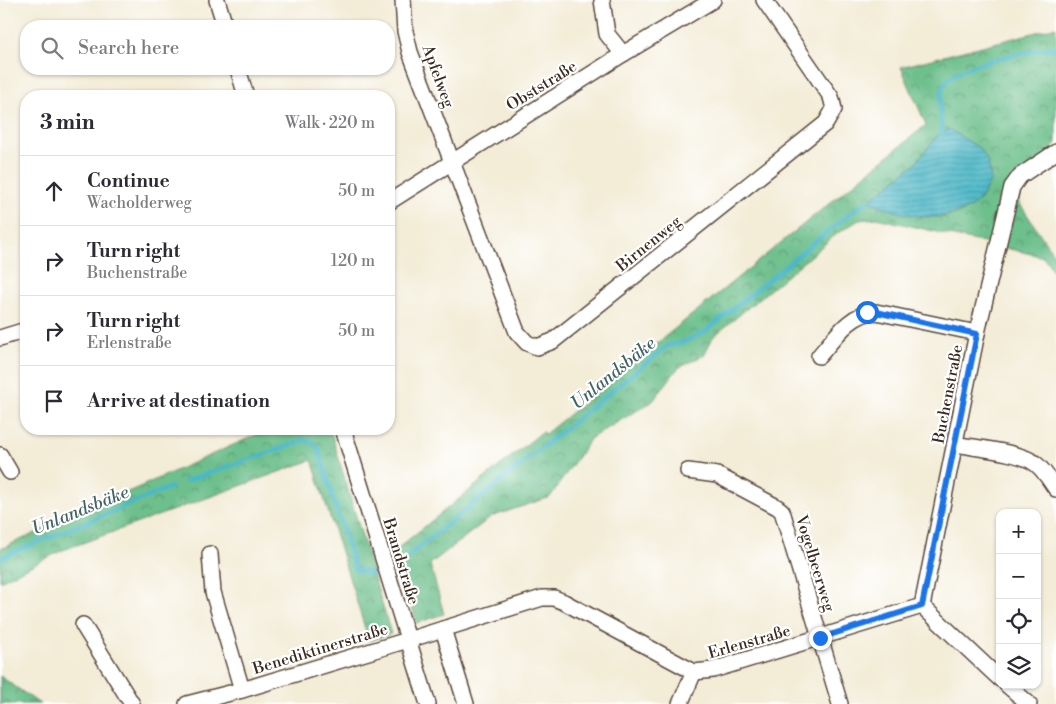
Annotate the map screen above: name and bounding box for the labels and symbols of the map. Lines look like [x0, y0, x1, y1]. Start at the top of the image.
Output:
street label: Apfelweg [417, 41, 459, 111]
street label: Obststraße [503, 56, 580, 115]
street label: Birnenweg [611, 211, 686, 277]
route start [856, 301, 879, 324]
water label: Unlandsbäke [566, 332, 661, 415]
street label: Buchenstraße [928, 343, 967, 446]
water label: Unlandsbäke [28, 480, 133, 540]
street label: Vogelbeerweg [791, 512, 839, 615]
street label: Brandstraße [378, 515, 424, 607]
street label: Benediktinerstraße [250, 619, 390, 679]
street label: Erlenstraße [706, 621, 793, 663]
route end [809, 627, 832, 650]

